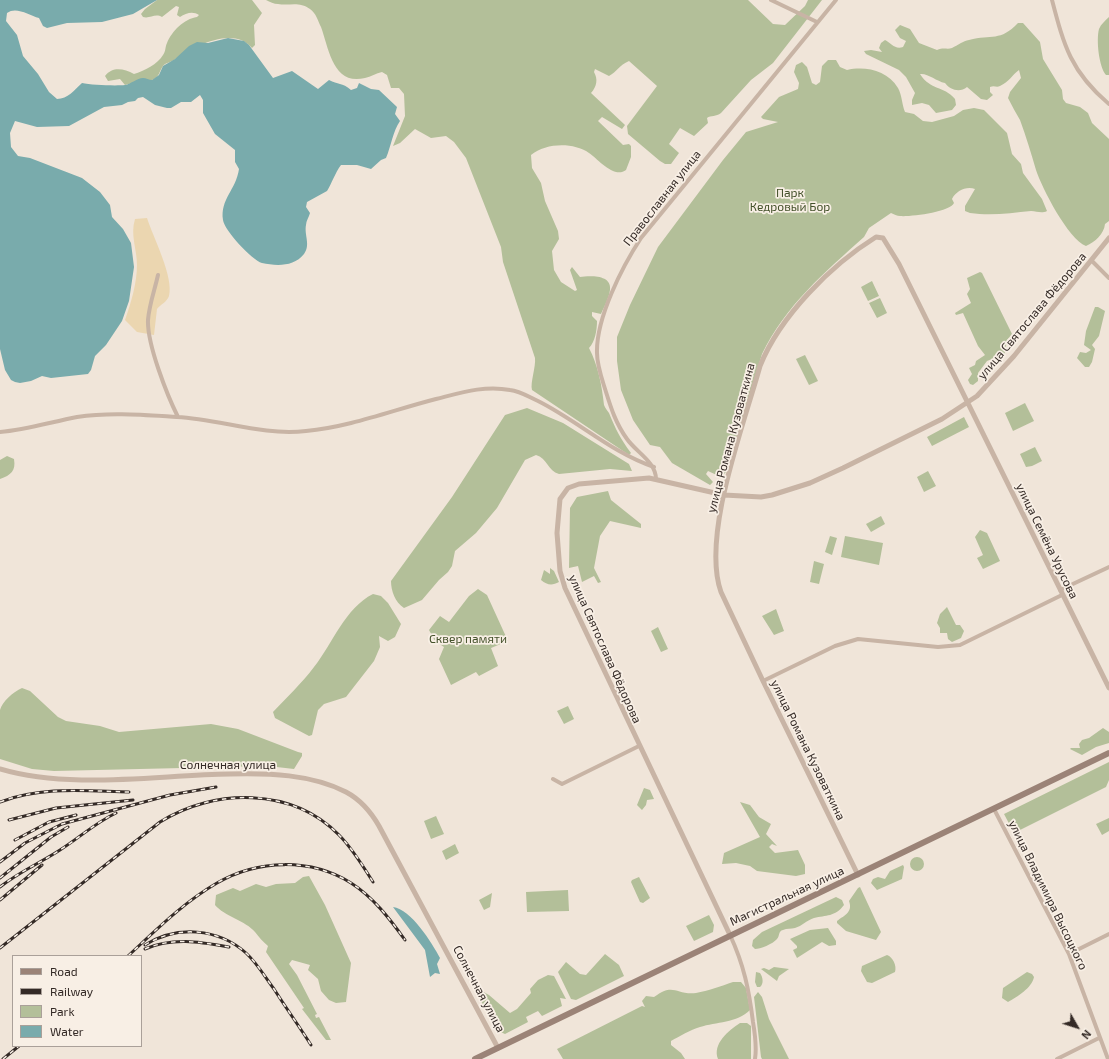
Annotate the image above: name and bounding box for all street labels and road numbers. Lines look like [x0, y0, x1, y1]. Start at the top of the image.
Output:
street label: Православная улица [620, 147, 704, 249]
street label: улица Святослава Фёдорова [975, 250, 1089, 382]
street label: улица Романа Кузоваткина [704, 362, 758, 514]
street label: улица Семёна Урусова [1013, 481, 1081, 601]
street label: улица Святослава Фёдорова [566, 572, 644, 726]
street label: улица Романа Кузоваткина [768, 677, 848, 823]
street label: Солнечная улица [180, 758, 276, 772]
street label: улица Владимира Высоцкого [1005, 818, 1091, 972]
street label: Магистральная улица [728, 863, 846, 929]
street label: Солнечная улица [450, 943, 508, 1035]

